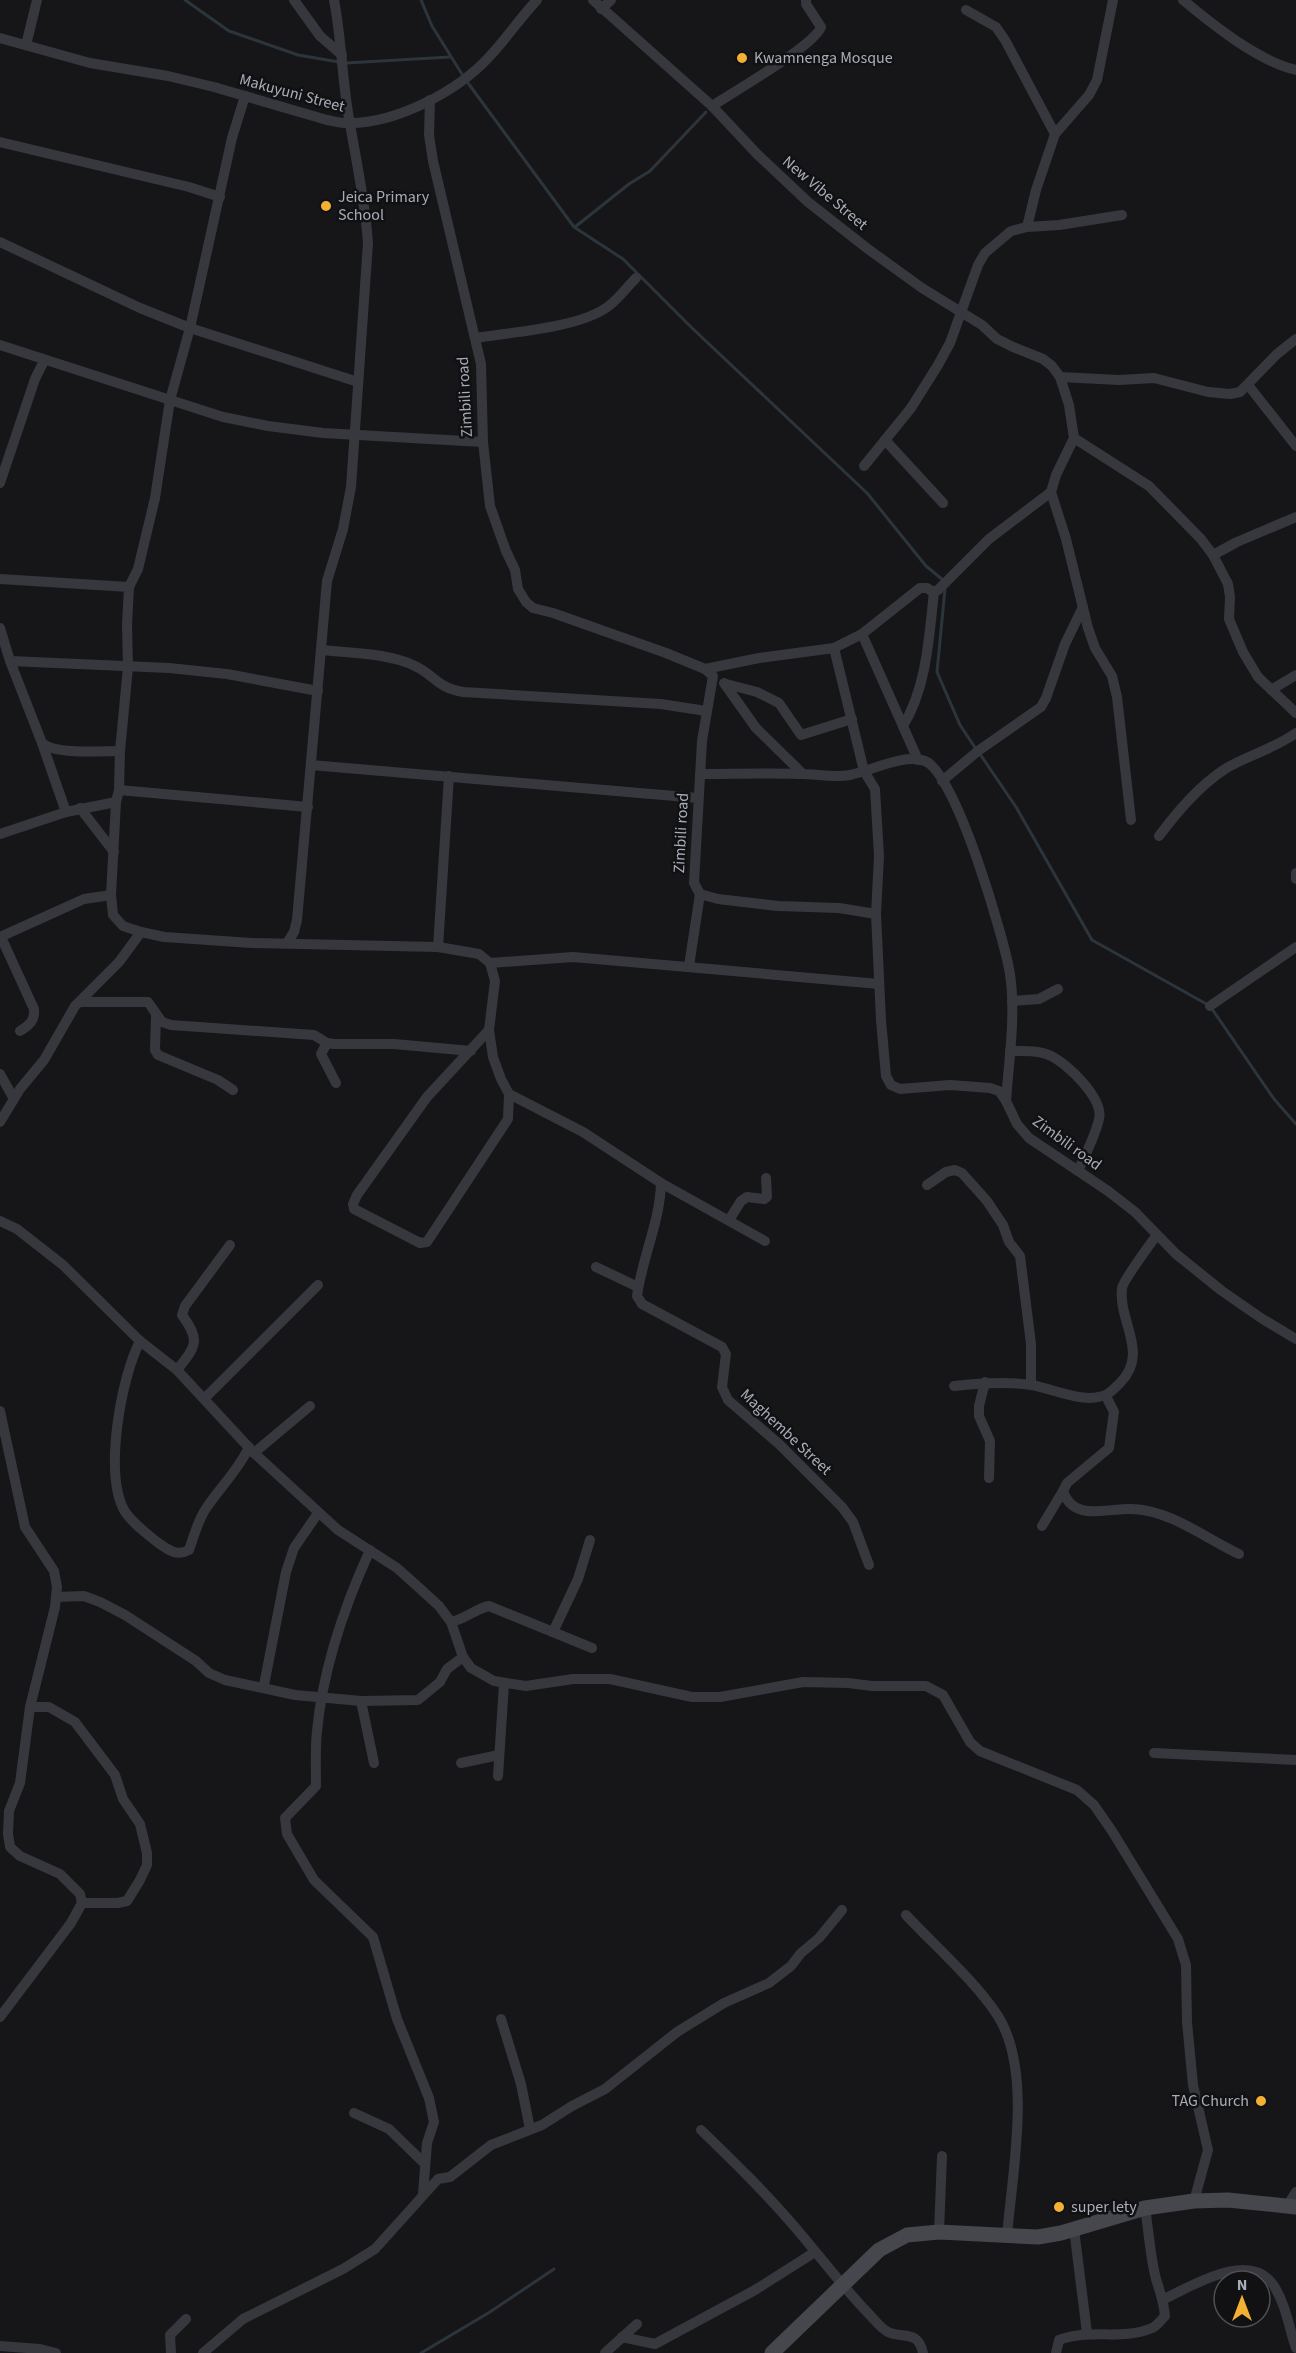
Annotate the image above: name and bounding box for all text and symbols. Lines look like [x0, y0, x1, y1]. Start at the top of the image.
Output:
place label: Kwamnenga Mosque [754, 47, 893, 69]
marker: Kwamnenga Mosque [735, 51, 749, 65]
street label: Makuyuni Street [237, 68, 348, 118]
street label: New Vibe Street [778, 151, 873, 236]
place label: Jeica Primary School [338, 186, 430, 226]
marker: Jeica Primary School [319, 199, 333, 213]
street label: Zimbili road [452, 356, 478, 438]
street label: Zimbili road [668, 792, 694, 874]
street label: Zimbili road [1028, 1110, 1106, 1176]
street label: Maghembe Street [735, 1384, 837, 1481]
place label: TAG Church [1172, 2090, 1249, 2112]
marker: TAG Church [1254, 2094, 1268, 2108]
place label: super lety [1071, 2196, 1137, 2218]
marker: super lety [1052, 2200, 1066, 2214]
north arrow [1212, 2269, 1272, 2329]
text: N [1237, 2274, 1247, 2296]

